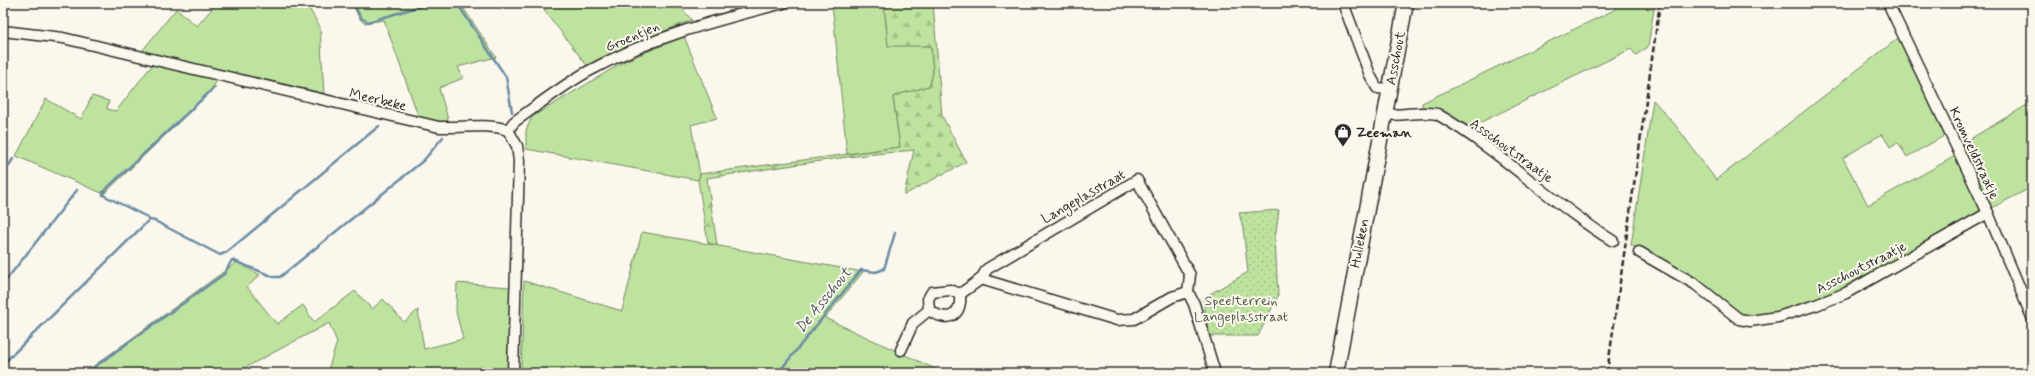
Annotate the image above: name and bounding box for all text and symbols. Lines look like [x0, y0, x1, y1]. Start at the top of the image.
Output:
street label: Groentjen [603, 18, 662, 56]
street label: Asschout [1382, 29, 1410, 87]
street label: Meerbeke [347, 85, 408, 115]
street label: Kromveldstraatje [1945, 104, 2004, 203]
street label: Asschoutstraatje [1466, 114, 1557, 187]
shop icon: Zeeman [1333, 122, 1353, 147]
place label: Zeeman [1356, 124, 1413, 142]
street label: Langeplasstraat [1038, 166, 1129, 229]
street label: Hulleken [1346, 217, 1374, 269]
street label: Asschoutstraatje [1813, 237, 1910, 298]
water label: De Asschout [791, 263, 857, 338]
park label: Speelterrein Langeplasstraat [1194, 292, 1288, 327]

